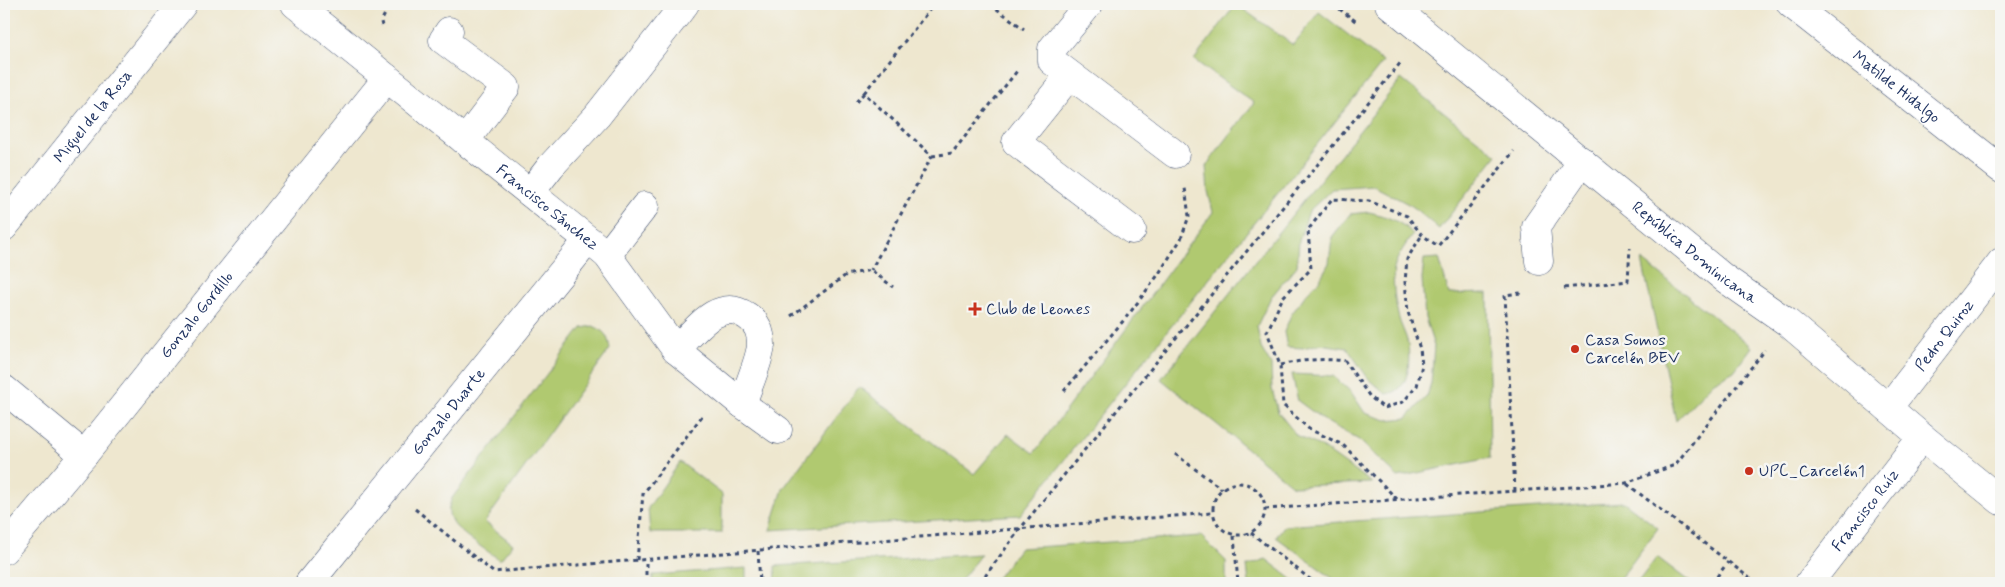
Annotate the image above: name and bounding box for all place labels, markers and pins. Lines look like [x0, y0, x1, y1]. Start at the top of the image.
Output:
place label: Club de Leones [986, 299, 1090, 320]
marker: Club de Leones [968, 302, 982, 316]
place label: Casa Somos Carcelén BEV [1585, 330, 1680, 369]
marker: Casa Somos Carcelén BEV [1569, 343, 1581, 355]
place label: UPC_Carcelén1 [1759, 461, 1865, 482]
marker: UPC_Carcelén1 [1743, 465, 1755, 477]

